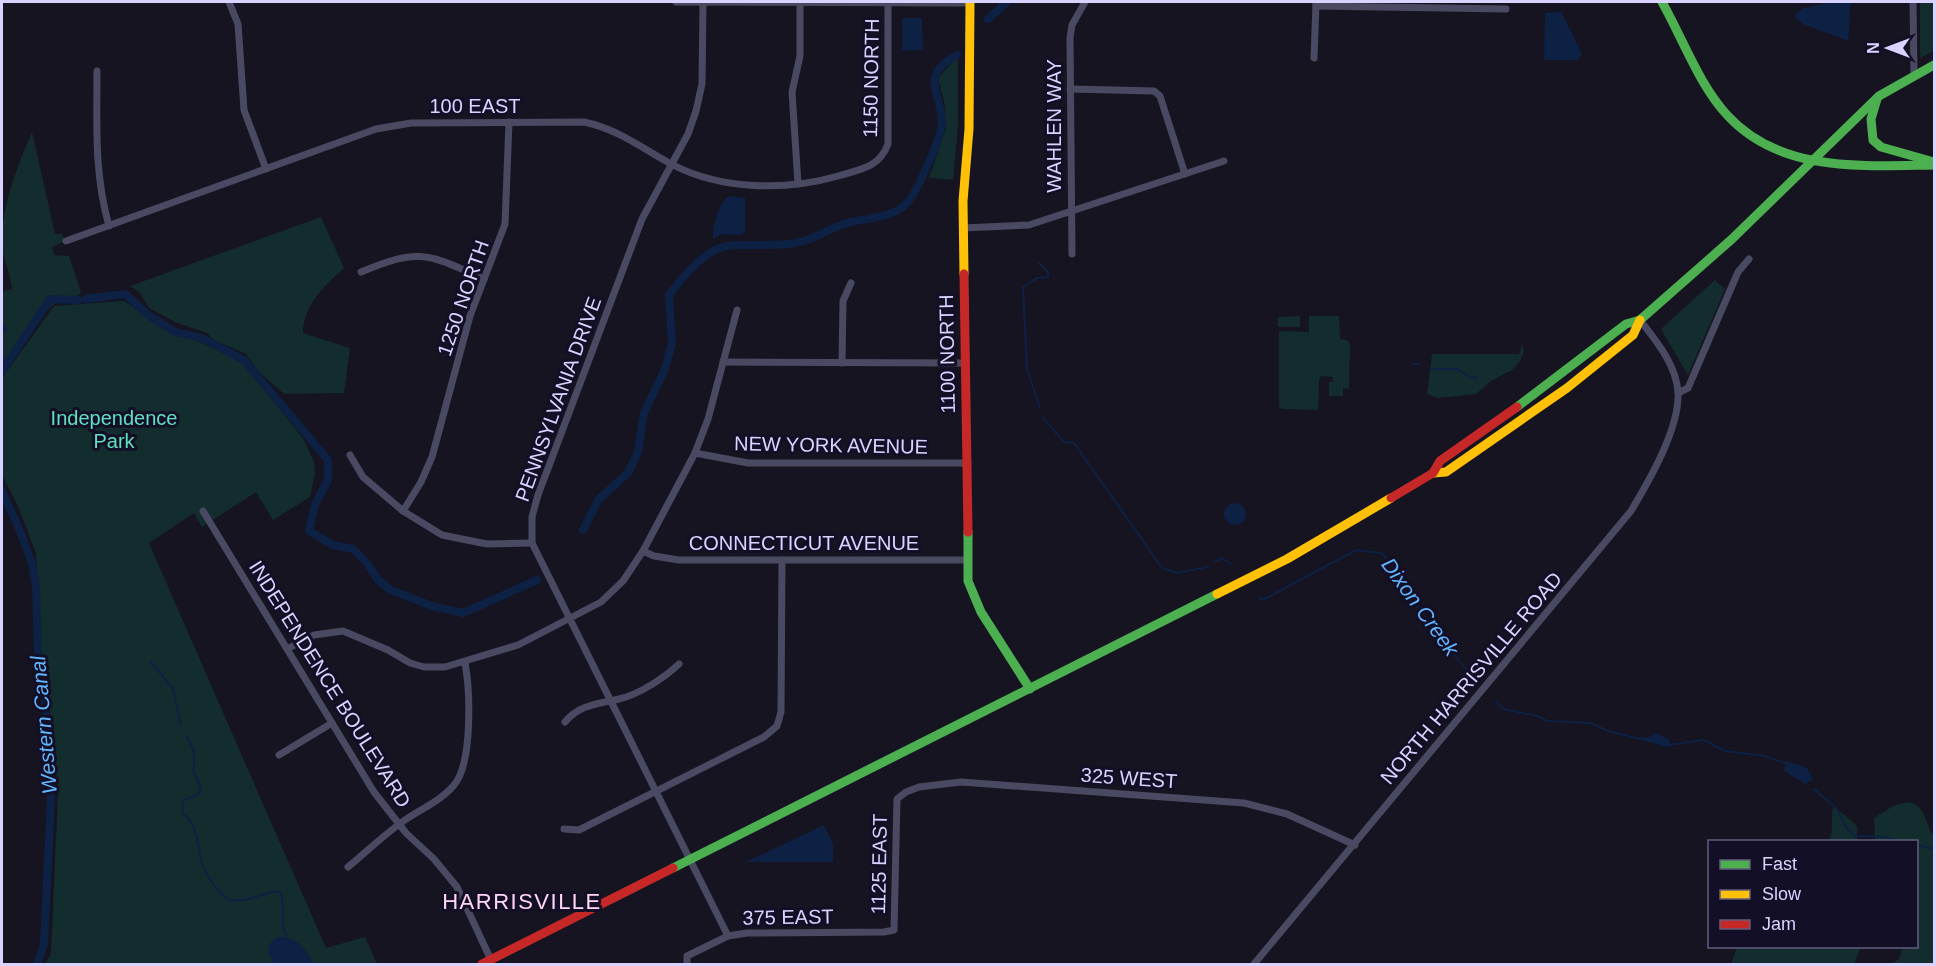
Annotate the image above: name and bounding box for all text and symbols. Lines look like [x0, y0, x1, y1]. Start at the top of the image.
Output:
street label: 1150 NORTH [859, 18, 883, 138]
north arrow [1858, 18, 1918, 78]
text: N [1865, 42, 1882, 54]
street label: WAHLEN WAY [1043, 59, 1065, 193]
street label: 100 EAST [429, 95, 521, 117]
street label: 1250 NORTH [433, 237, 493, 359]
street label: PENNSYLVANIA DRIVE [511, 294, 605, 504]
street label: 1100 NORTH [935, 294, 959, 414]
park label: Independence Park [51, 407, 177, 452]
street label: NEW YORK AVENUE [734, 432, 928, 458]
street label: CONNECTICUT AVENUE [689, 532, 919, 554]
water label: Dixon Creek [1377, 553, 1465, 661]
street label: INDEPENDENCE BOULEVARD [245, 557, 415, 811]
street label: NORTH HARRISVILLE ROAD [1376, 568, 1566, 788]
water label: Western Canal [26, 654, 61, 795]
street label: 325 WEST [1080, 764, 1178, 792]
street label: 1125 EAST [867, 813, 891, 915]
legend [1708, 840, 1918, 948]
text: Fast [1762, 854, 1797, 874]
text: Slow [1762, 884, 1802, 904]
district label: HARRISVILLE [442, 889, 602, 914]
street label: 375 EAST [742, 905, 834, 929]
text: Jam [1762, 914, 1796, 934]

